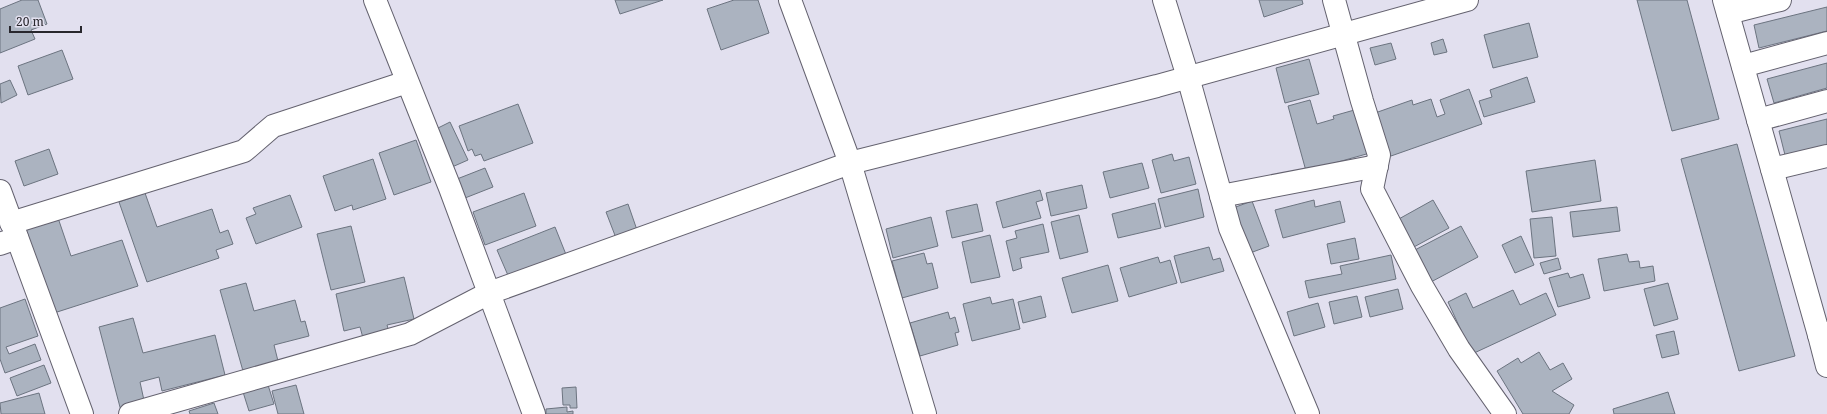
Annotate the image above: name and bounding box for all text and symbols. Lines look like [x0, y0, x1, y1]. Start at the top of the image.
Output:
scale bar [10, 8, 81, 34]
text: 20 m [16, 13, 44, 30]

